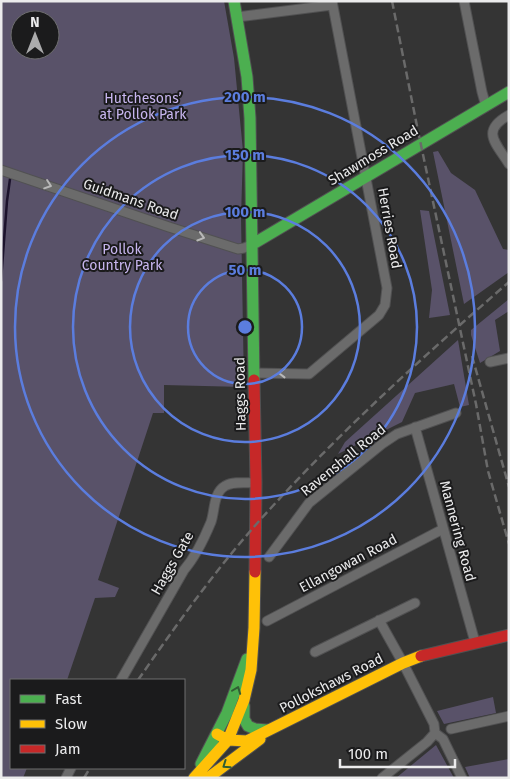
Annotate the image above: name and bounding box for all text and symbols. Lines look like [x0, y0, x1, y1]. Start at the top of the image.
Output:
north arrow [10, 10, 60, 60]
text: N [30, 14, 40, 31]
text: 200 m [224, 88, 266, 106]
park label: Hutchesons’ at Pollok Park [99, 90, 187, 123]
street label: Shawmoss Road [325, 122, 422, 189]
text: 150 m [225, 146, 265, 164]
street label: Guidmans Road [81, 175, 181, 224]
one-way arrow [43, 179, 51, 189]
street label: Herries Road [374, 186, 405, 270]
text: 100 m [225, 203, 265, 221]
one-way arrow [197, 232, 205, 242]
park label: Pollok Country Park [82, 241, 163, 274]
text: 50 m [228, 261, 262, 279]
centre of rings [236, 318, 254, 336]
street label: Haggs Road [231, 357, 250, 431]
one-way arrow [277, 368, 285, 378]
street label: Ravenshall Road [297, 421, 389, 500]
street label: Mannering Road [436, 479, 479, 583]
street label: Haggs Gate [147, 528, 197, 598]
street label: Ellangowan Road [296, 531, 400, 596]
street label: Pollokshaws Road [277, 650, 386, 717]
legend [10, 679, 185, 769]
one-way arrow [231, 686, 241, 694]
text: Fast [55, 690, 82, 708]
text: Slow [55, 715, 87, 733]
scale bar [340, 736, 455, 768]
text: Jam [55, 740, 81, 758]
text: 100 m [348, 745, 388, 763]
one-way arrow [223, 759, 232, 768]

